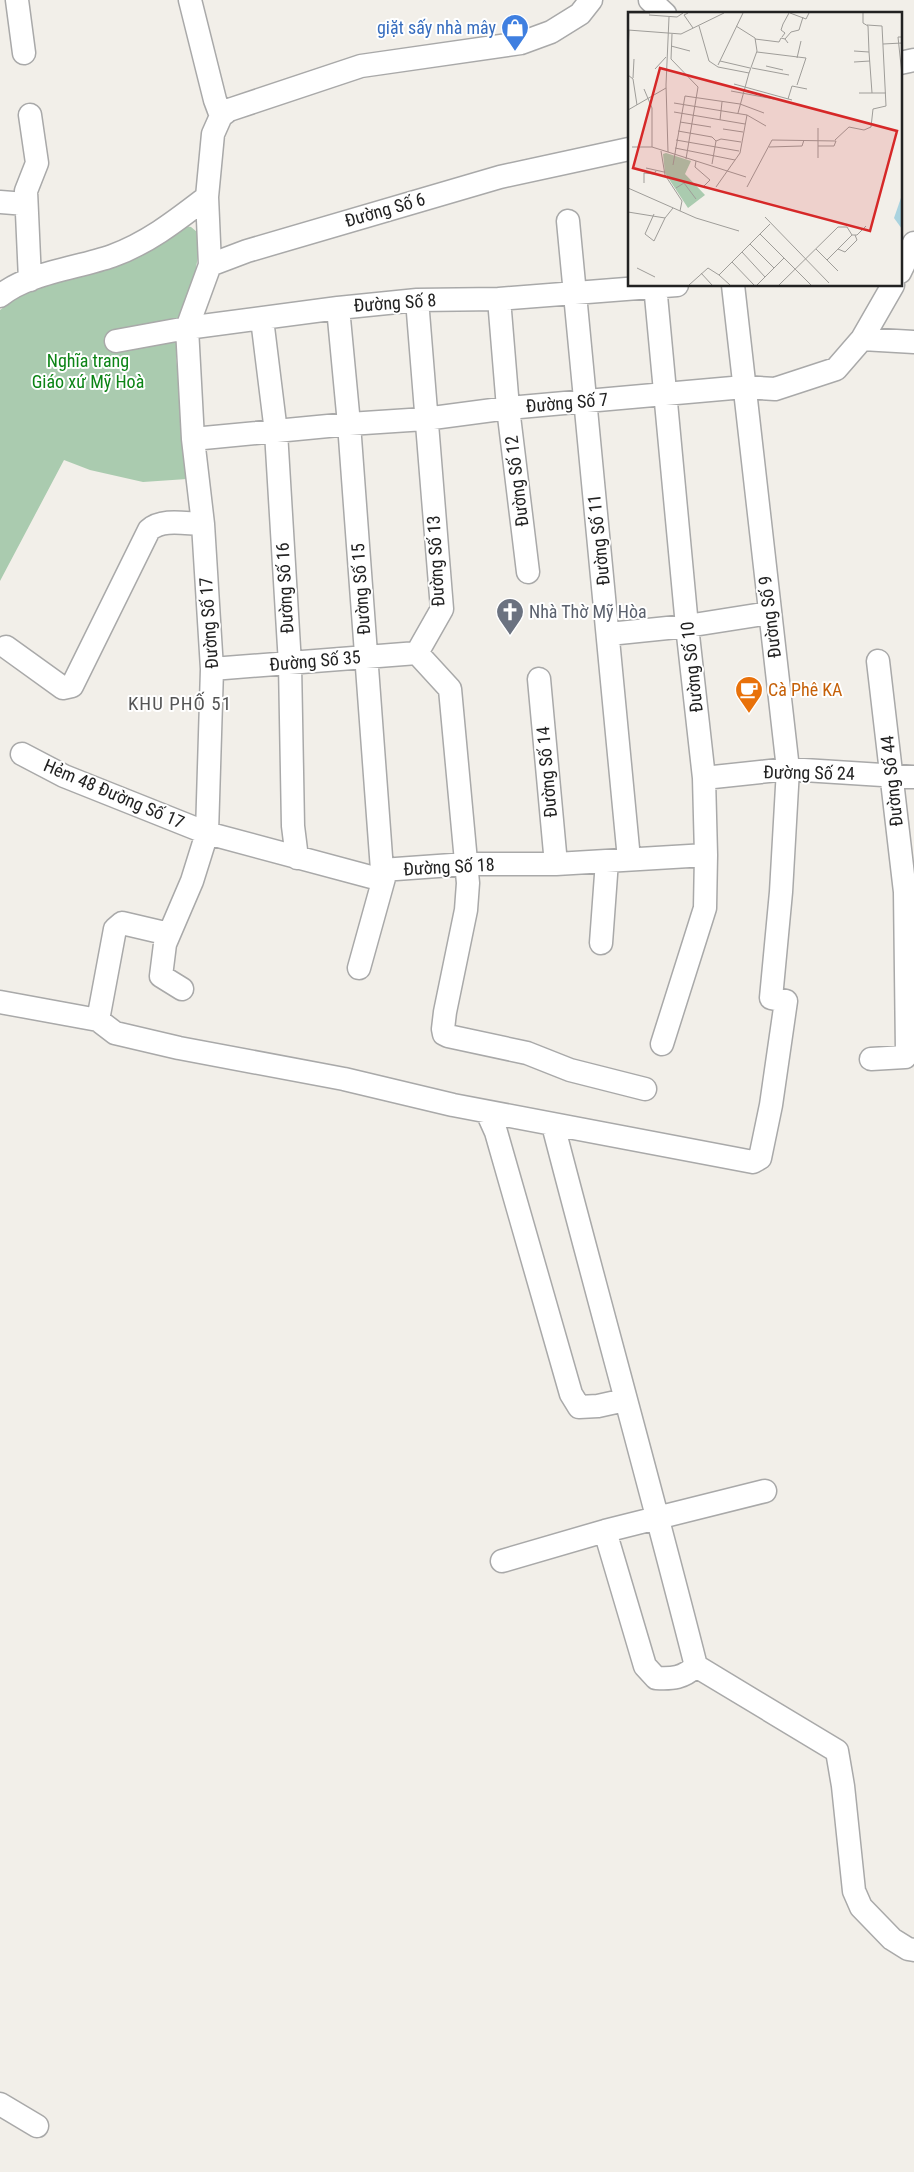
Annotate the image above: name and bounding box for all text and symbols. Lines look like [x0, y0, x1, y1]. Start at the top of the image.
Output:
inset map [628, 12, 902, 286]
shop icon: giặt sấy nhà mây [500, 13, 530, 52]
place label: giặt sấy nhà mây [377, 17, 496, 38]
street label: Đường Số 6 [342, 188, 427, 231]
street label: Đường Số 8 [353, 289, 437, 316]
park label: Nghĩa trang Giáo xứ Mỹ Hoà [32, 350, 144, 392]
street label: Đường Số 7 [525, 388, 609, 417]
street label: Đường Số 12 [500, 434, 533, 528]
street label: Đường Số 11 [583, 493, 614, 587]
street label: Đường Số 13 [423, 515, 448, 607]
street label: Đường Số 16 [272, 542, 297, 634]
street label: Đường Số 15 [347, 543, 374, 635]
street label: Đường Số 9 [754, 575, 785, 659]
street label: Đường Số 17 [195, 577, 222, 669]
church icon: Nhà Thờ Mỹ Hòa [495, 597, 525, 636]
place label: Nhà Thờ Mỹ Hòa [529, 601, 647, 622]
street label: Đường Số 10 [676, 620, 707, 714]
street label: Đường Số 35 [268, 646, 362, 675]
cafe icon: Cà Phê KA [734, 675, 764, 714]
place label: Cà Phê KA [768, 679, 843, 700]
district label: KHU PHỐ 51 [128, 691, 232, 715]
street label: Đường Số 14 [532, 725, 561, 819]
street label: Đường Số 44 [876, 734, 907, 828]
street label: Hẻm 48 Đường Số 17 [41, 754, 188, 833]
street label: Đường Số 24 [763, 761, 855, 784]
street label: Đường Số 18 [403, 854, 495, 879]

